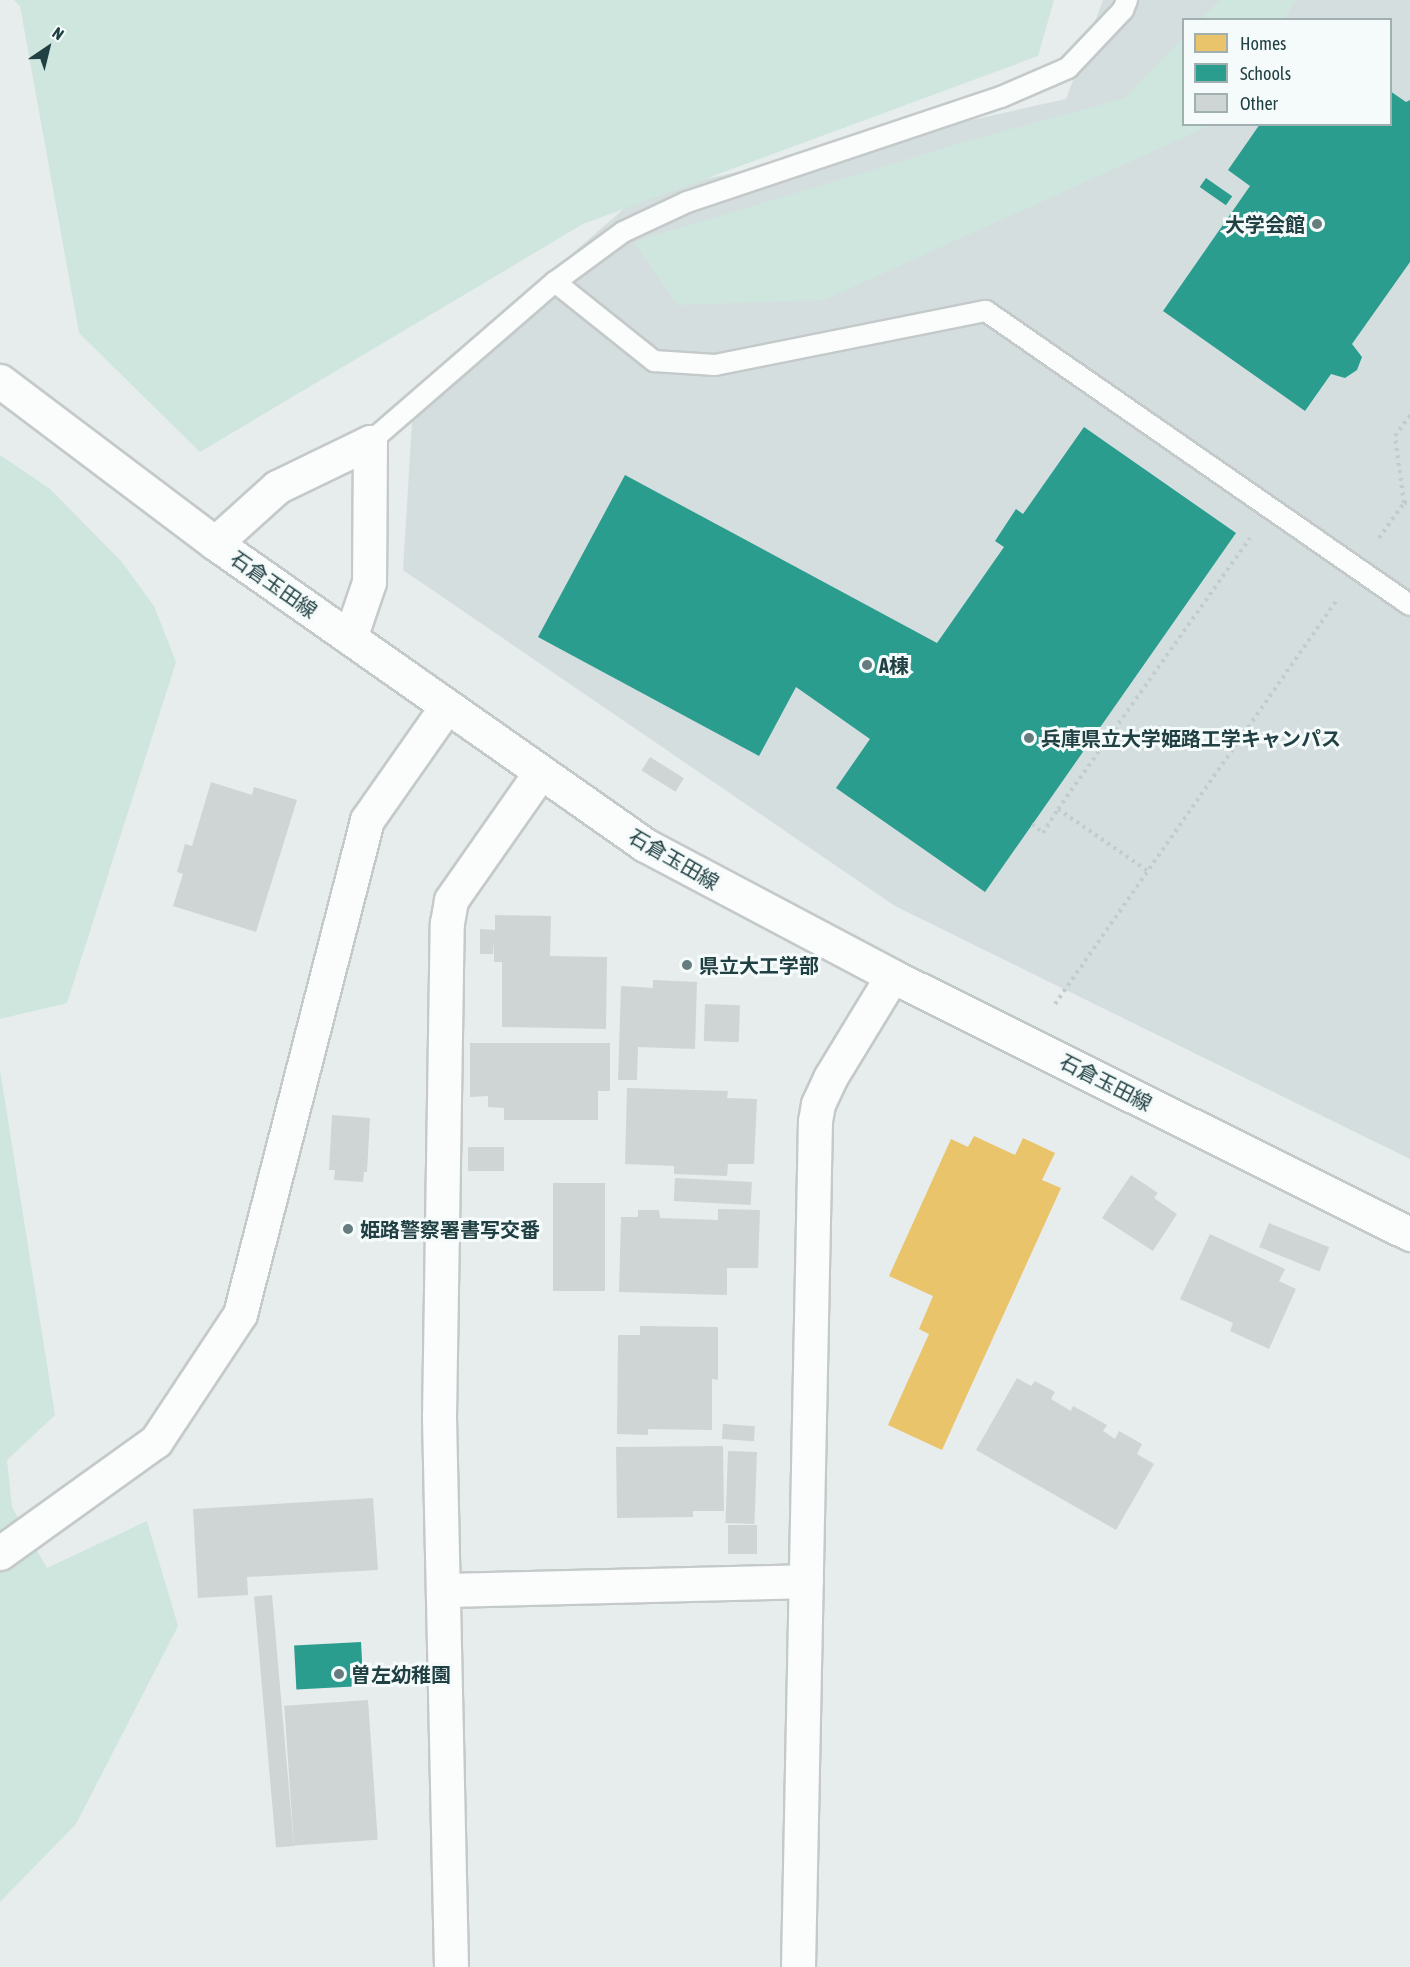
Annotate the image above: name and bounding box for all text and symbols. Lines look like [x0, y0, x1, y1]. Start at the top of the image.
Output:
north arrow [18, 18, 78, 78]
legend [1182, 18, 1392, 126]
text: N [49, 23, 67, 43]
text: Homes [1240, 33, 1286, 54]
text: Schools [1240, 63, 1291, 84]
text: Other [1240, 93, 1278, 114]
place label: 大学会館 [1225, 212, 1305, 236]
marker: 大学会館 [1310, 217, 1324, 231]
street label: 石倉玉田線 [226, 545, 322, 623]
place label: A棟 [879, 653, 909, 677]
marker: A棟 [860, 658, 874, 672]
place label: 兵庫県立大学姫路工学キャンパス [1041, 726, 1341, 750]
marker: 兵庫県立大学姫路工学キャンパス [1022, 731, 1036, 745]
street label: 石倉玉田線 [625, 824, 723, 894]
place label: 県立大工学部 [699, 953, 819, 977]
marker: 県立大工学部 [680, 958, 694, 972]
street label: 石倉玉田線 [1056, 1049, 1156, 1115]
place label: 姫路警察署書写交番 [360, 1217, 540, 1241]
marker: 姫路警察署書写交番 [341, 1222, 355, 1236]
place label: 曽左幼稚園 [351, 1662, 451, 1686]
marker: 曽左幼稚園 [332, 1667, 346, 1681]

